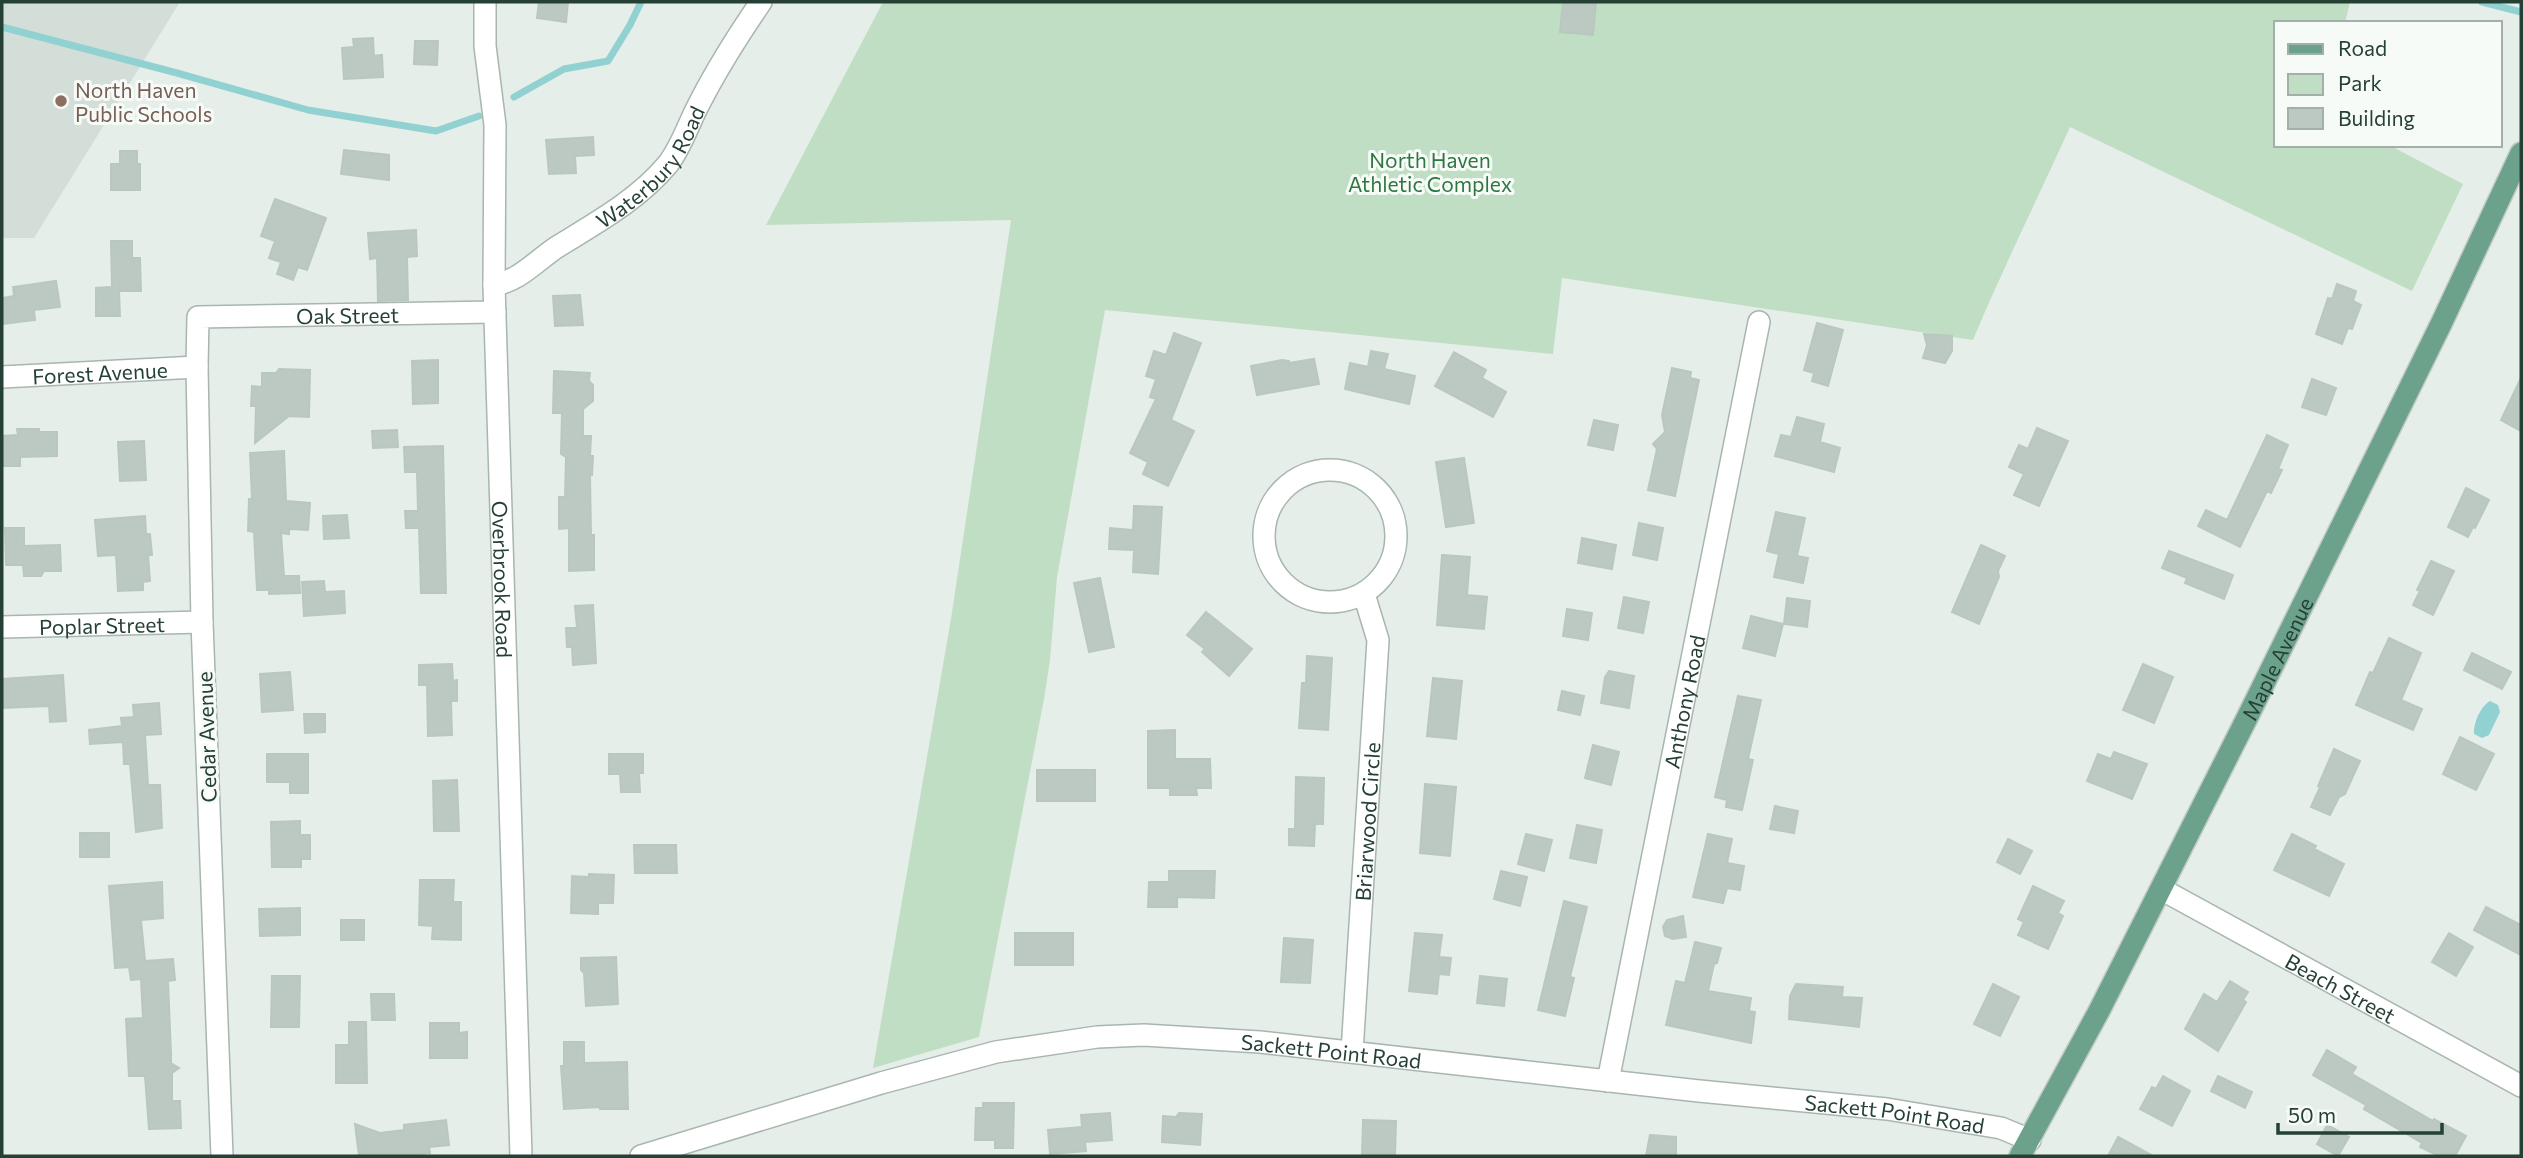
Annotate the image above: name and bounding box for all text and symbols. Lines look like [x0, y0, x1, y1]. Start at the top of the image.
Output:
legend [2274, 21, 2502, 147]
text: Road [2338, 35, 2387, 60]
text: Park [2338, 70, 2382, 95]
place label: North Haven Public Schools [75, 77, 212, 126]
marker: North Haven Public Schools [53, 93, 69, 109]
street label: Waterbury Road [591, 102, 709, 233]
text: Building [2338, 105, 2415, 130]
park label: North Haven Athletic Complex [1348, 147, 1512, 196]
street label: Oak Street [296, 301, 399, 328]
street label: Forest Avenue [32, 356, 168, 388]
street label: Overbrook Road [488, 500, 518, 658]
street label: Maple Avenue [2236, 593, 2317, 724]
street label: Poplar Street [39, 610, 165, 639]
street label: Anthony Road [1658, 633, 1709, 770]
street label: Cedar Avenue [191, 671, 221, 803]
street label: Briarwood Circle [1349, 741, 1384, 902]
street label: Beach Street [2282, 947, 2400, 1028]
street label: Sackett Point Road [1240, 1028, 1423, 1072]
street label: Sackett Point Road [1804, 1089, 1987, 1138]
scale bar [2278, 1092, 2442, 1136]
text: 50 m [2288, 1102, 2336, 1127]

